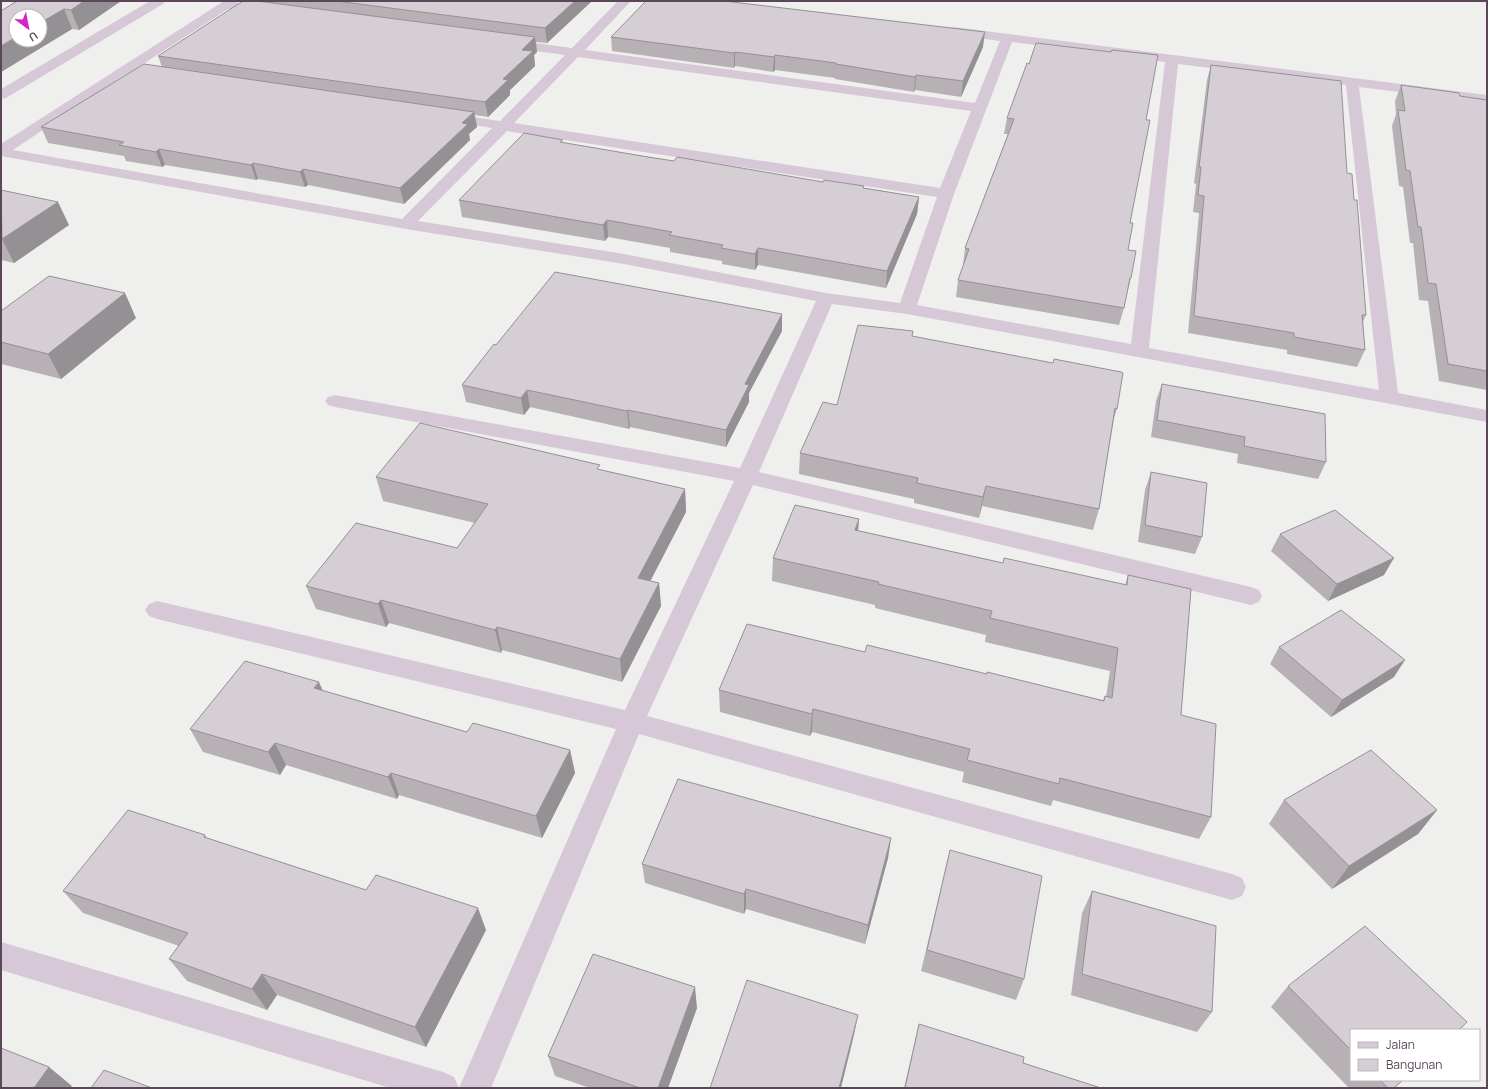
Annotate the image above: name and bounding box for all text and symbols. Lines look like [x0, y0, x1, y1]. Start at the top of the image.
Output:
north arrow [8, 8, 48, 48]
text: U [26, 28, 41, 45]
legend [1350, 1029, 1480, 1081]
text: Jalan [1386, 1036, 1415, 1053]
text: Bangunan [1386, 1056, 1442, 1073]

